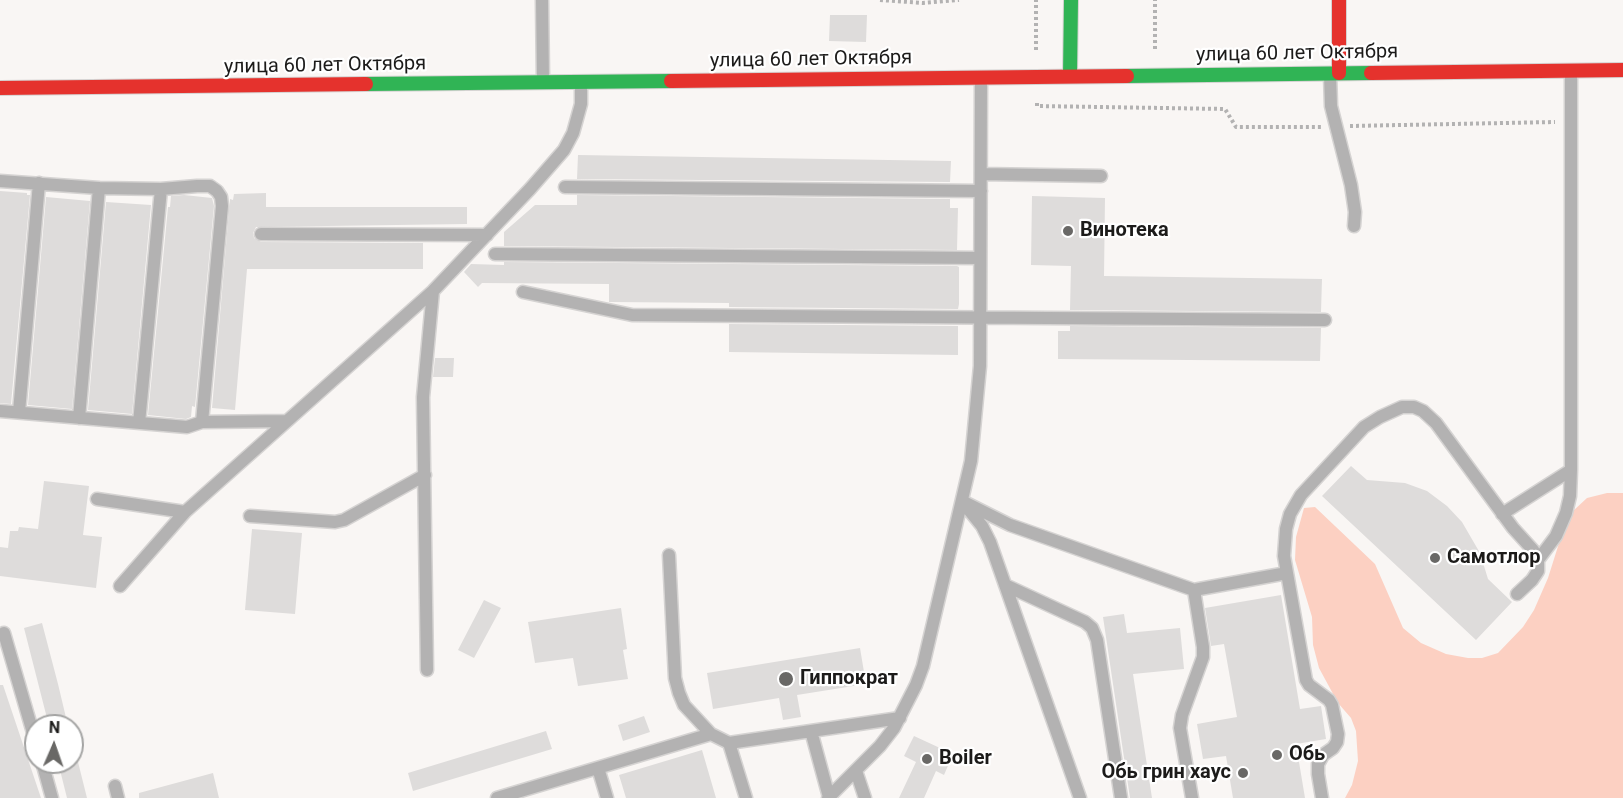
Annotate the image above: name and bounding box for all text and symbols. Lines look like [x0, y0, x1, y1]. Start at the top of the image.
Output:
street label: улица 60 лет Октября [1196, 40, 1398, 68]
street label: улица 60 лет Октября [710, 46, 912, 74]
street label: улица 60 лет Октября [224, 52, 426, 80]
place label: Винотека [1080, 219, 1169, 243]
marker: Винотека [1061, 224, 1075, 238]
place label: Самотлор [1447, 546, 1541, 570]
marker: Самотлор [1428, 551, 1442, 565]
place label: Гиппократ [800, 667, 898, 691]
marker: Гиппократ [777, 670, 795, 688]
north arrow [24, 714, 84, 774]
text: N [49, 718, 61, 737]
place label: Обь [1289, 743, 1325, 767]
place label: Boiler [939, 747, 992, 771]
marker: Обь [1270, 748, 1284, 762]
marker: Boiler [920, 752, 934, 766]
place label: Обь грин хаус [1101, 761, 1231, 785]
marker: Обь грин хаус [1236, 766, 1250, 780]

